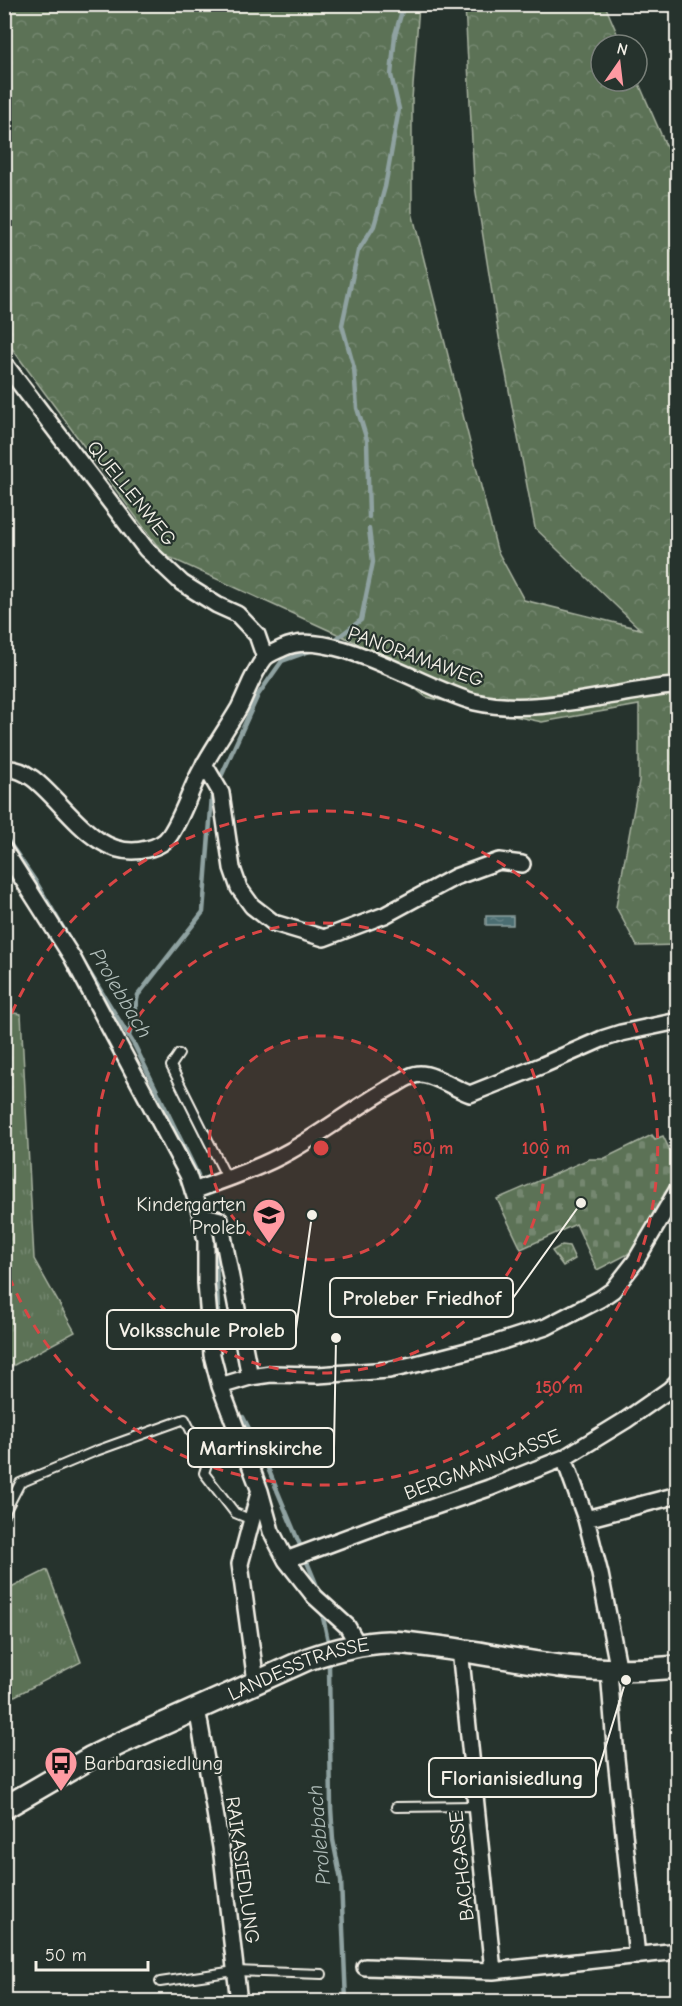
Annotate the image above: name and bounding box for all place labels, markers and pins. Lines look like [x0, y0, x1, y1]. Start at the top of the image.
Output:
centre of rings [311, 1138, 331, 1158]
place label: Kindergarten Proleb [136, 1193, 246, 1239]
school or university icon: Kindergarten Proleb [251, 1197, 287, 1244]
callout: Proleber Friedhof [330, 1278, 513, 1317]
callout: Volksschule Proleb [107, 1310, 296, 1349]
callout: Martinskirche [188, 1428, 334, 1467]
bus stop icon: Barbarasiedlung [43, 1745, 79, 1792]
place label: Barbarasiedlung [84, 1752, 223, 1775]
callout: Florianisiedlung [429, 1758, 596, 1797]

